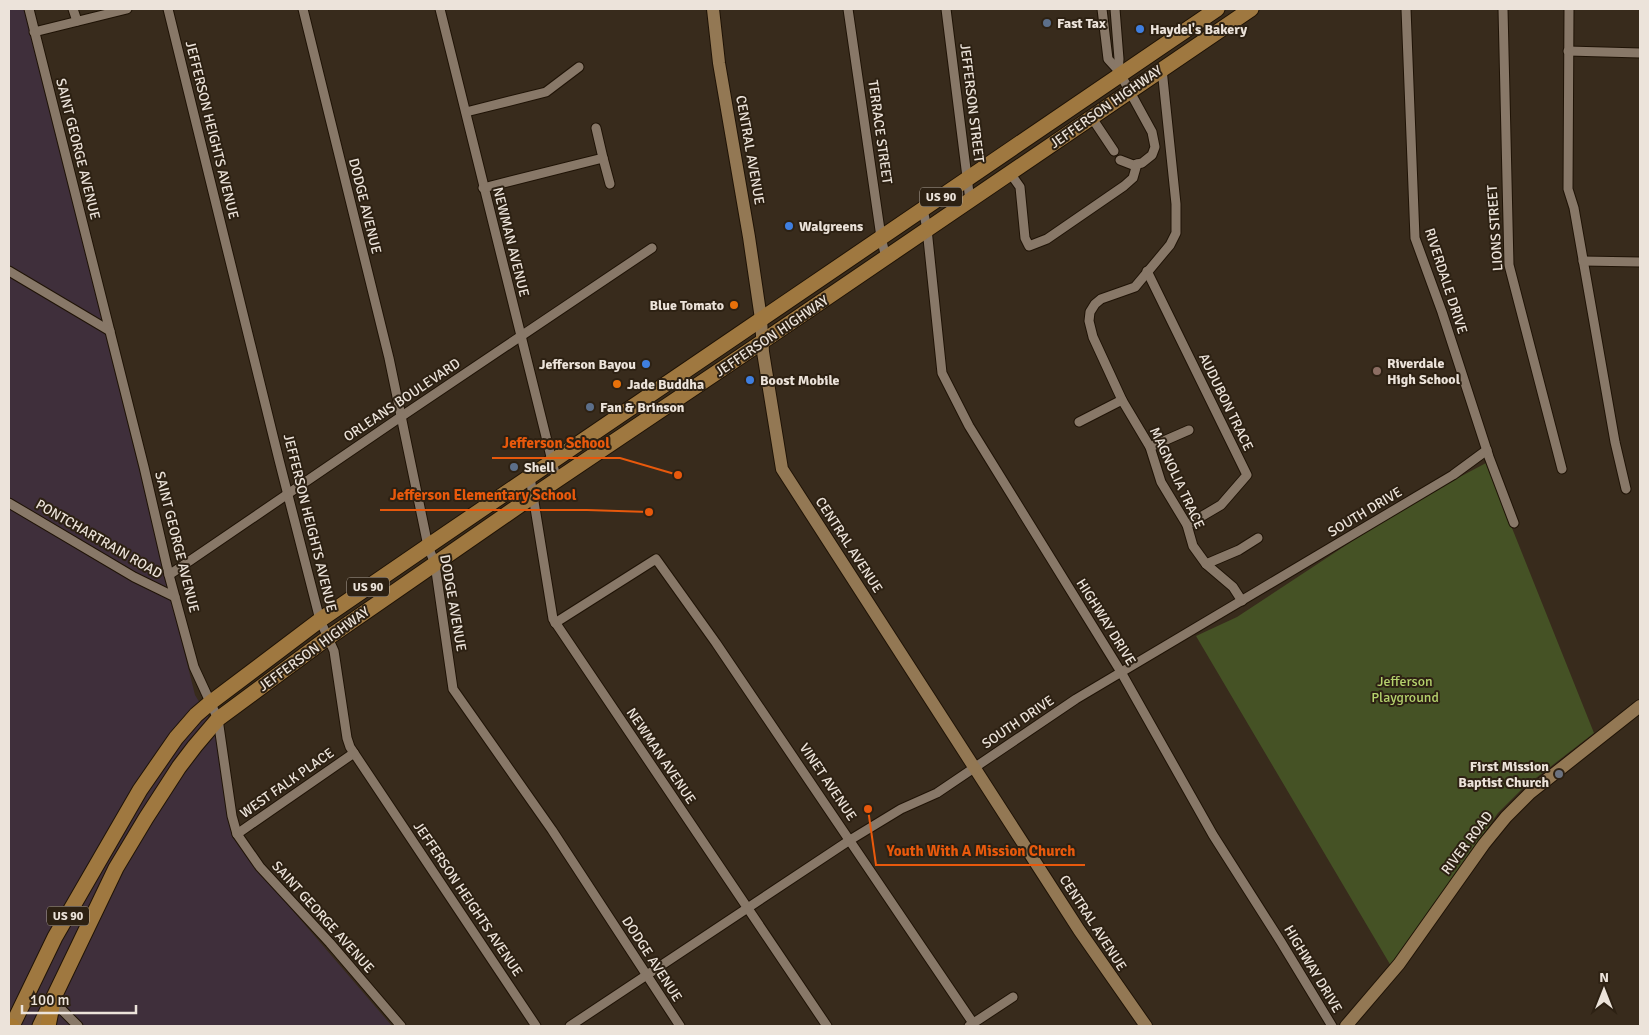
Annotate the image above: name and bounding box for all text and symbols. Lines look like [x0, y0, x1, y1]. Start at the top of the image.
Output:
place label: Fast Tax [1057, 15, 1106, 32]
marker: Fast Tax [1041, 17, 1053, 29]
place label: Haydel's Bakery [1150, 21, 1247, 38]
marker: Haydel's Bakery [1134, 23, 1146, 35]
street label: JEFFERSON HEIGHTS AVENUE [182, 39, 242, 221]
street label: JEFFERSON STREET [956, 42, 988, 164]
street label: JEFFERSON HIGHWAY [1047, 62, 1165, 152]
street label: SAINT GEORGE AVENUE [52, 77, 104, 221]
street label: TERRACE STREET [864, 79, 896, 185]
street label: CENTRAL AVENUE [732, 94, 768, 206]
street label: DODGE AVENUE [345, 156, 385, 256]
street label: LIONS STREET [1484, 184, 1506, 272]
street label: NEWMAN AVENUE [489, 185, 533, 299]
road number: US 90 [920, 188, 962, 206]
place label: Walgreens [799, 218, 863, 235]
marker: Walgreens [783, 220, 795, 232]
street label: RIVERDALE DRIVE [1421, 226, 1471, 336]
street label: JEFFERSON HIGHWAY [712, 292, 832, 380]
place label: Blue Tomato [649, 297, 724, 314]
marker: Blue Tomato [728, 299, 740, 311]
street label: AUDUBON TRACE [1195, 350, 1257, 454]
street label: ORLEANS BOULEVARD [340, 355, 464, 445]
place label: Riverdale High School [1387, 355, 1461, 388]
place label: Jefferson Bayou [539, 356, 636, 373]
marker: Jefferson Bayou [640, 358, 652, 370]
marker: Riverdale High School [1371, 365, 1383, 377]
place label: Boost Mobile [760, 372, 840, 389]
marker: Boost Mobile [744, 374, 756, 386]
place label: Jade Buddha [627, 376, 704, 393]
marker: Jade Buddha [611, 378, 623, 390]
place label: Fan & Brinson [600, 399, 685, 416]
marker: Fan & Brinson [584, 401, 596, 413]
street label: MAGNOLIA TRACE [1146, 424, 1208, 532]
callout: Jefferson School [492, 428, 620, 458]
street label: JEFFERSON HEIGHTS AVENUE [280, 432, 340, 614]
text: Jefferson School [502, 434, 610, 452]
place label: Shell [524, 459, 556, 476]
marker: Shell [508, 461, 520, 473]
street label: SAINT GEORGE AVENUE [151, 470, 203, 614]
callout: Jefferson Elementary School [380, 480, 587, 510]
street label: SOUTH DRIVE [1325, 483, 1405, 541]
text: Jefferson Elementary School [390, 486, 577, 504]
street label: CENTRAL AVENUE [812, 494, 886, 596]
street label: PONTCHARTRAIN ROAD [33, 496, 165, 582]
street label: DODGE AVENUE [436, 553, 470, 653]
street label: HIGHWAY DRIVE [1073, 576, 1139, 669]
road number: US 90 [347, 578, 389, 596]
street label: JEFFERSON HIGHWAY [255, 603, 373, 695]
park label: Jefferson Playground [1371, 673, 1439, 706]
street label: SOUTH DRIVE [979, 692, 1057, 752]
street label: NEWMAN AVENUE [623, 705, 699, 807]
street label: VINET AVENUE [796, 740, 860, 824]
street label: WEST FALK PLACE [237, 744, 337, 822]
place label: First Mission Baptist Church [1458, 758, 1549, 791]
marker: First Mission Baptist Church [1553, 768, 1565, 780]
street label: RIVER ROAD [1438, 808, 1496, 878]
street label: JEFFERSON HEIGHTS AVENUE [410, 818, 526, 980]
callout: Youth With A Mission Church [876, 835, 1085, 865]
text: Youth With A Mission Church [886, 842, 1075, 860]
street label: SAINT GEORGE AVENUE [268, 858, 378, 977]
street label: CENTRAL AVENUE [1056, 872, 1130, 974]
road number: US 90 [47, 906, 89, 926]
street label: DODGE AVENUE [618, 913, 686, 1005]
street label: HIGHWAY DRIVE [1280, 922, 1346, 1016]
north arrow [1579, 965, 1629, 1015]
text: N [1599, 969, 1609, 986]
scale bar [22, 982, 136, 1014]
text: 100 m [30, 991, 70, 1009]

